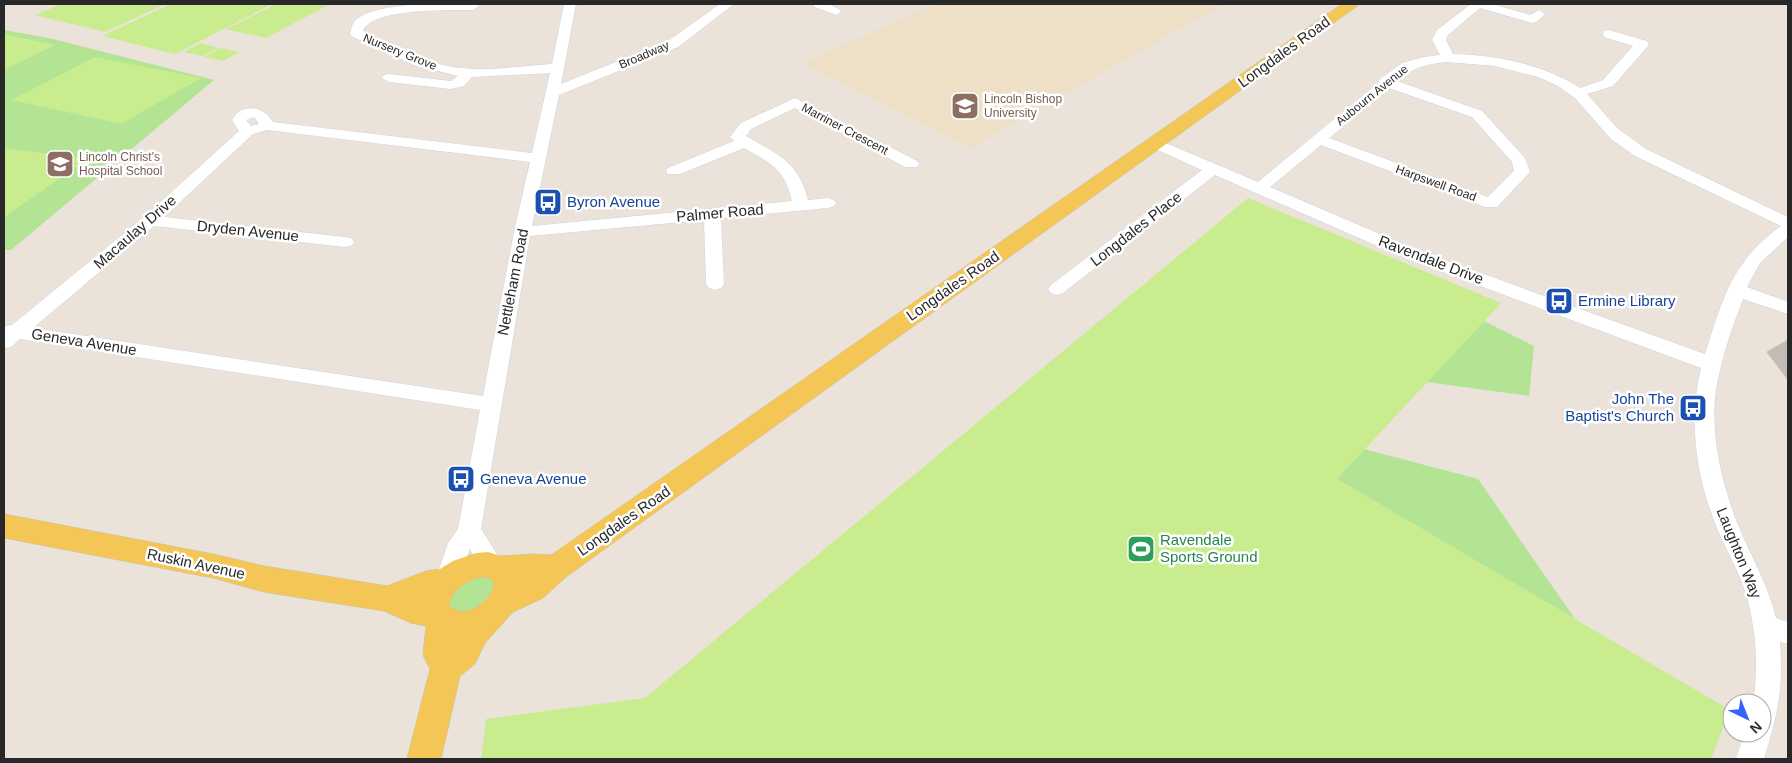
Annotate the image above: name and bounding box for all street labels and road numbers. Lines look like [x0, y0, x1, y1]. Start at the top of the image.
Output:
street label: Longdales Road [1235, 13, 1333, 91]
street label: Nursery Grove [361, 31, 439, 73]
street label: Broadway [617, 38, 671, 72]
street label: Aubourn Avenue [1333, 62, 1411, 128]
street label: Marriner Crescent [799, 100, 891, 158]
street label: Harpswell Road [1394, 162, 1478, 204]
street label: Longdales Place [1087, 188, 1185, 269]
street label: Macaulay Drive [90, 191, 179, 272]
street label: Palmer Road [676, 200, 764, 225]
street label: Dryden Avenue [196, 217, 300, 244]
street label: Nettleham Road [494, 227, 531, 337]
street label: Ravendale Drive [1376, 232, 1486, 287]
street label: Longdales Road [903, 247, 1002, 324]
street label: Geneva Avenue [30, 325, 138, 358]
street label: Longdales Road [574, 482, 673, 559]
street label: Laughton Way [1714, 505, 1766, 601]
street label: Ruskin Avenue [146, 545, 247, 582]

